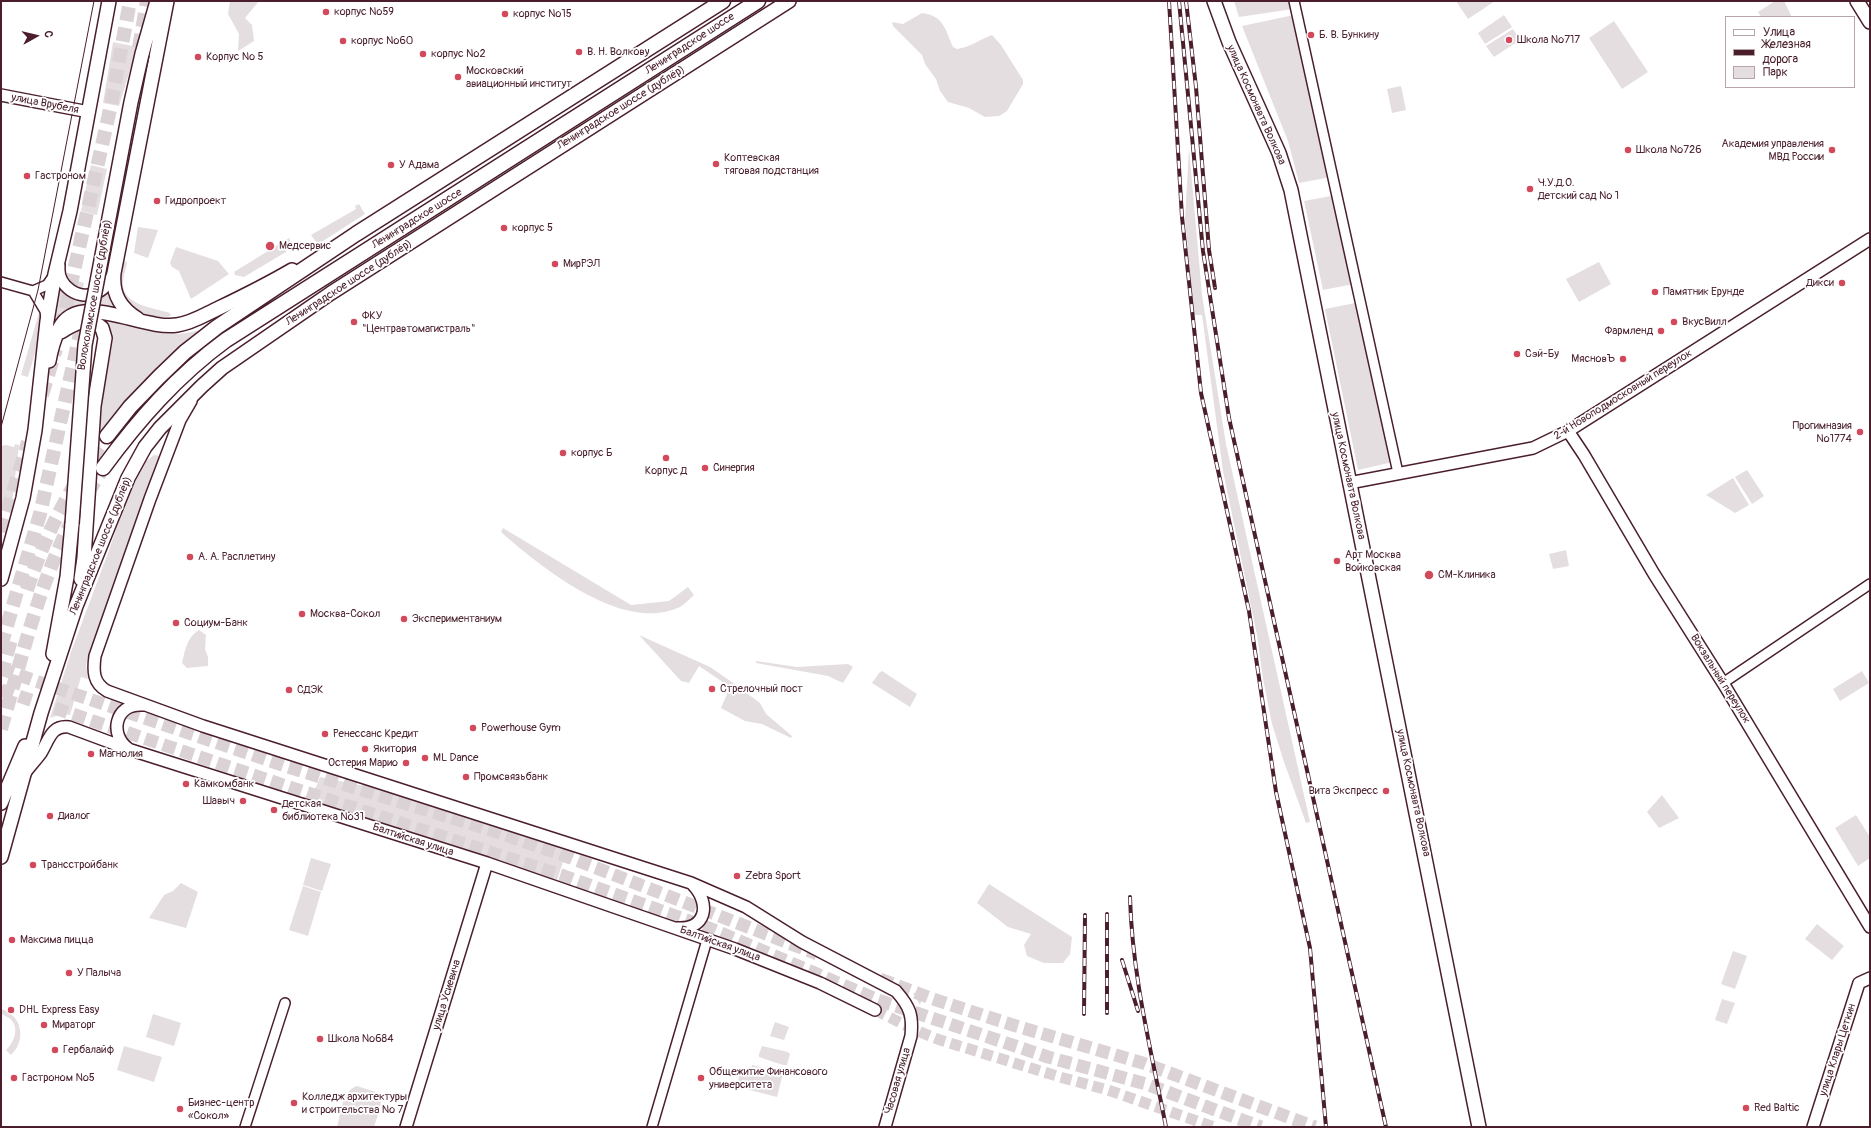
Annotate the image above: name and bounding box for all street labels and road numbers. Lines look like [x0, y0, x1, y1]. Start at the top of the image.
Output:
street label: Ленинградское шоссе [643, 10, 737, 78]
street label: улица Космонавта Волкова [1224, 43, 1288, 167]
street label: Ленинградское шоссе (дублёр) [555, 63, 687, 153]
street label: улица Врубеля [10, 91, 80, 117]
street label: Ленинградское шоссе [369, 186, 465, 252]
street label: Волоколамское шоссе (дублёр) [75, 218, 115, 372]
street label: Ленинградское шоссе (дублёр) [283, 237, 415, 329]
street label: 2-й Новоподмосковный переулок [1551, 347, 1695, 443]
street label: улица Космонавта Волкова [1328, 411, 1368, 541]
street label: Ленинградское шоссе (дублёр) [67, 475, 135, 617]
street label: Вокзальный переулок [1687, 632, 1753, 726]
street label: улица Космонавта Волкова [1393, 728, 1433, 858]
street label: Балтийская улица [371, 821, 455, 859]
street label: Балтийская улица [678, 923, 762, 965]
street label: улица Усиевича [430, 958, 464, 1032]
street label: улица Клары Цеткин [1817, 1002, 1859, 1098]
street label: Часовая улица [882, 1046, 914, 1116]

